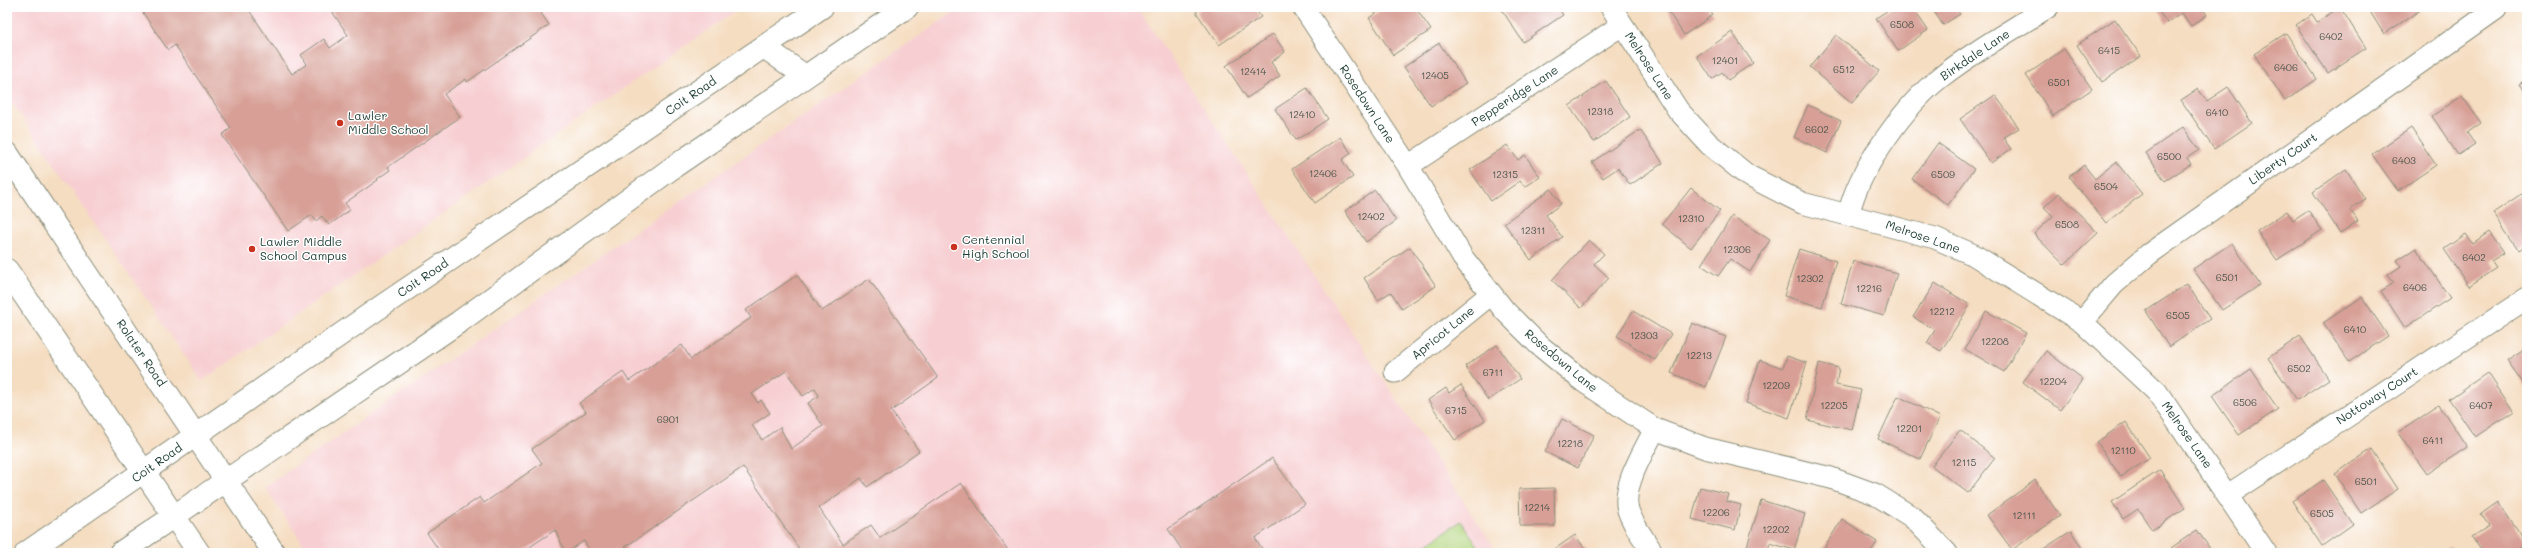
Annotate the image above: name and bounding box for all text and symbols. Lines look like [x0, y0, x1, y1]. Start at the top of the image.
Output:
house number: 6508 [1890, 17, 1914, 31]
street label: Birkdale Lane [1936, 25, 2012, 83]
street label: Melrose Lane [1622, 28, 1678, 103]
house number: 6402 [2319, 29, 2343, 43]
house number: 6415 [2098, 43, 2120, 57]
house number: 12401 [1712, 53, 1738, 67]
house number: 6406 [2274, 60, 2298, 74]
street label: Rosedown Lane [1336, 61, 1399, 146]
street label: Pepperidge Lane [1468, 61, 1561, 129]
house number: 6512 [1833, 62, 1855, 76]
house number: 12414 [1240, 64, 1266, 78]
house number: 12405 [1421, 68, 1449, 82]
street label: Coit Road [662, 72, 719, 118]
house number: 6501 [2048, 75, 2070, 89]
house number: 12318 [1587, 104, 1613, 118]
house number: 6410 [2206, 105, 2228, 119]
place label: Lawler Middle School [348, 107, 429, 137]
house number: 12410 [1289, 107, 1315, 121]
marker: Lawler Middle School [335, 118, 345, 128]
house number: 6602 [1805, 122, 1829, 136]
street label: Liberty Court [2245, 129, 2320, 188]
house number: 6500 [2157, 149, 2181, 163]
house number: 6403 [2392, 153, 2416, 167]
house number: 12406 [1309, 166, 1337, 180]
house number: 12315 [1492, 167, 1518, 181]
house number: 6509 [1931, 167, 1955, 181]
house number: 6504 [2094, 179, 2118, 193]
house number: 12402 [1357, 209, 1385, 223]
house number: 12310 [1678, 211, 1704, 225]
street label: Melrose Lane [1884, 216, 1963, 256]
house number: 6508 [2055, 217, 2079, 231]
house number: 12311 [1521, 223, 1545, 237]
place label: Centennial High School [962, 231, 1030, 261]
place label: Lawler Middle School Campus [260, 233, 347, 263]
marker: Centennial High School [949, 242, 959, 252]
house number: 12306 [1723, 242, 1751, 256]
marker: Lawler Middle School Campus [247, 244, 257, 254]
house number: 6402 [2462, 250, 2486, 264]
street label: Coit Road [394, 254, 451, 300]
house number: 6501 [2216, 270, 2238, 284]
house number: 12302 [1796, 271, 1824, 285]
house number: 6406 [2403, 280, 2427, 294]
house number: 12216 [1856, 281, 1882, 295]
street label: Apricot Lane [1408, 302, 1477, 363]
house number: 12212 [1929, 304, 1955, 318]
house number: 6505 [2166, 308, 2190, 322]
street label: Rolater Road [113, 316, 170, 389]
house number: 6410 [2344, 322, 2366, 336]
street label: Rosedown Lane [1522, 325, 1601, 395]
house number: 12303 [1630, 328, 1658, 342]
house number: 12208 [1981, 334, 2009, 348]
house number: 12213 [1686, 348, 1712, 362]
house number: 6502 [2287, 361, 2311, 375]
street label: Nottoway Court [2333, 363, 2420, 427]
house number: 6711 [1483, 365, 1503, 379]
house number: 12204 [2039, 374, 2067, 388]
house number: 12209 [1762, 378, 1790, 392]
house number: 6506 [2233, 395, 2257, 409]
house number: 12205 [1820, 398, 1848, 412]
street label: Melrose Lane [2159, 398, 2217, 471]
house number: 6407 [2469, 398, 2493, 412]
house number: 6715 [1445, 403, 1467, 417]
house number: 6901 [657, 412, 679, 426]
house number: 12201 [1896, 421, 1922, 435]
house number: 6411 [2423, 433, 2443, 447]
house number: 12218 [1557, 436, 1583, 450]
street label: Coit Road [128, 439, 185, 485]
house number: 12110 [2110, 443, 2136, 457]
house number: 12115 [1952, 455, 1977, 469]
house number: 6501 [2355, 474, 2377, 488]
house number: 12214 [1524, 500, 1550, 514]
house number: 12206 [1702, 505, 1730, 519]
house number: 6505 [2310, 506, 2334, 520]
house number: 12111 [2012, 508, 2036, 522]
house number: 12202 [1762, 522, 1790, 536]

